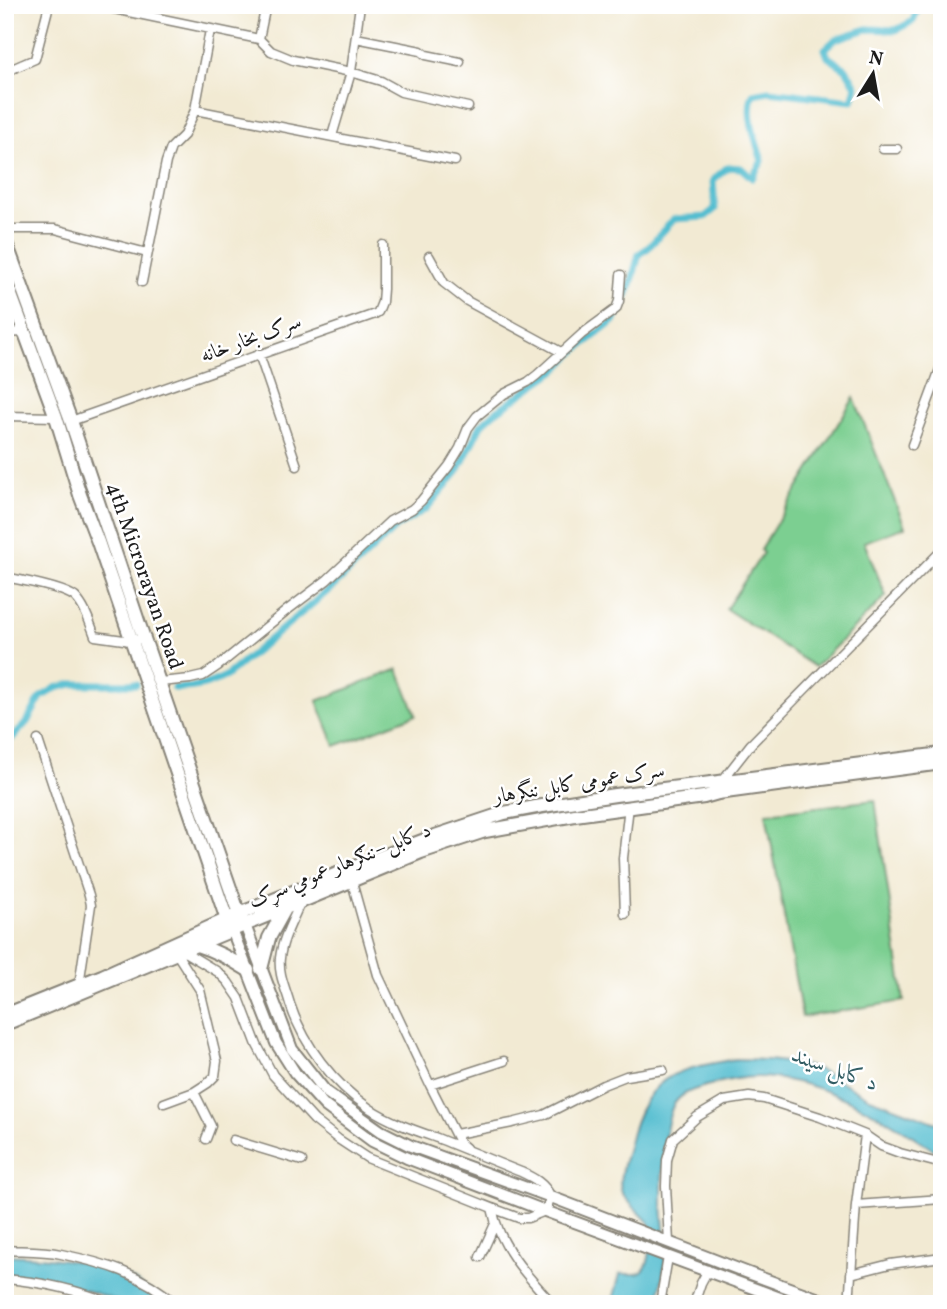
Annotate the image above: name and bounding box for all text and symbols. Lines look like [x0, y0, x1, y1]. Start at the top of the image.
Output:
north arrow [838, 38, 908, 108]
text: N [867, 45, 885, 73]
street label: سرک بخار خانه [196, 307, 306, 371]
street label: 4th Microrayan Road [98, 478, 190, 674]
street label: سرک عمومی کابل ننگرهار [489, 756, 667, 812]
street label: د کابل–ننګرهار عمومي سړک [244, 816, 436, 917]
water label: د کابل سيند [787, 1039, 883, 1101]

